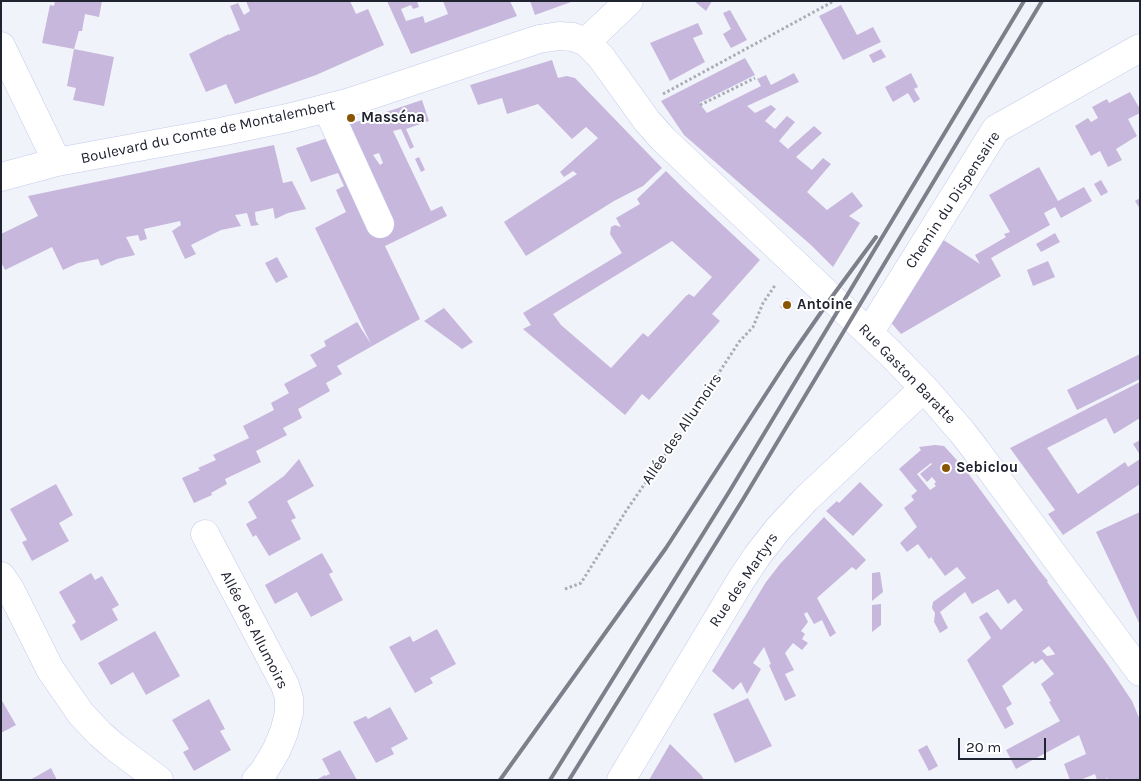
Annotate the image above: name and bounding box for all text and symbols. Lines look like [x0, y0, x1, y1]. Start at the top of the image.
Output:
street label: Boulevard du Comte de Montalembert [79, 96, 337, 168]
place label: Masséna [361, 109, 425, 127]
marker: Masséna [345, 112, 357, 124]
street label: Chemin du Dispensaire [902, 128, 1004, 272]
place label: Antoine [797, 296, 852, 314]
marker: Antoine [781, 299, 793, 311]
street label: Rue Gaston Baratte [855, 320, 959, 428]
street label: Allée des Allumoirs [638, 370, 726, 488]
place label: Sebiclou [956, 459, 1018, 477]
marker: Sebiclou [940, 462, 952, 474]
street label: Rue des Martyrs [706, 529, 782, 631]
street label: Allée des Allumoirs [216, 568, 292, 692]
scale bar [961, 728, 1048, 760]
text: 20 m [966, 738, 1001, 756]

